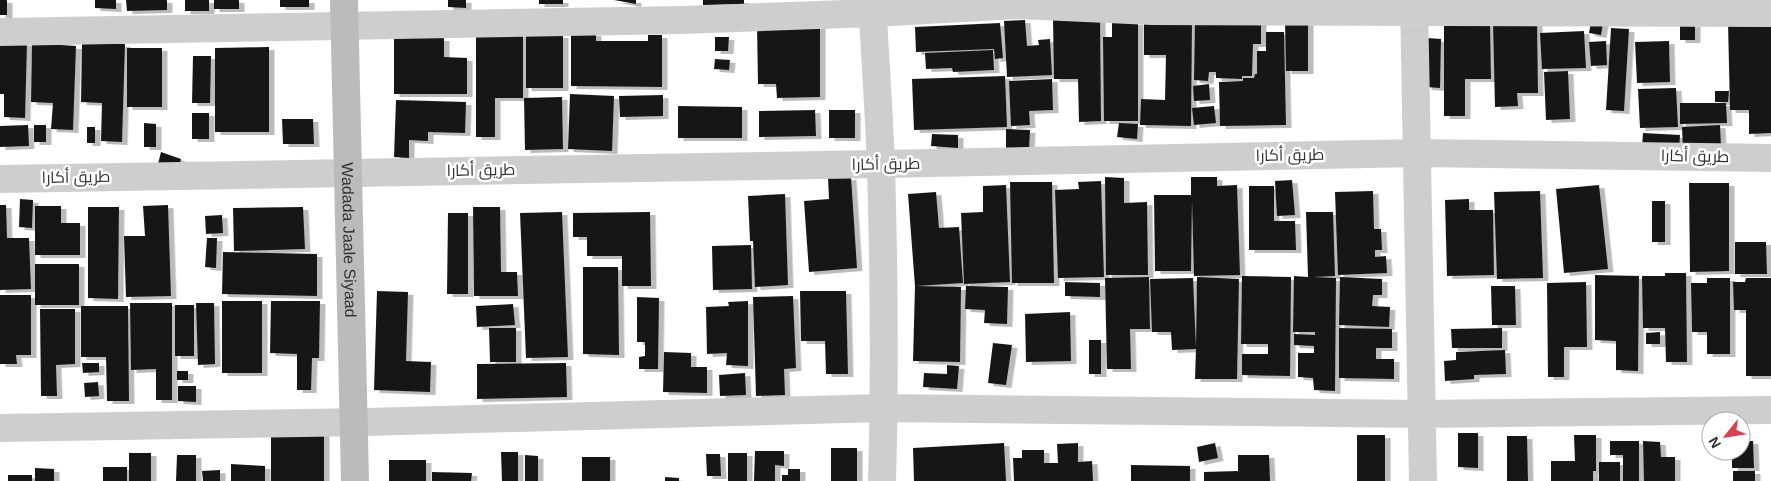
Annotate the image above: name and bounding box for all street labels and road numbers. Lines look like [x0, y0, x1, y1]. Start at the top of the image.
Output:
street label: طريق أكارا [1256, 145, 1324, 166]
street label: طريق أكارا [1661, 146, 1729, 167]
street label: طريق أكارا [852, 154, 920, 175]
street label: طريق أكارا [447, 160, 515, 181]
street label: Wadada Jaale Siyaad [339, 162, 360, 318]
street label: طريق أكارا [42, 167, 110, 188]

